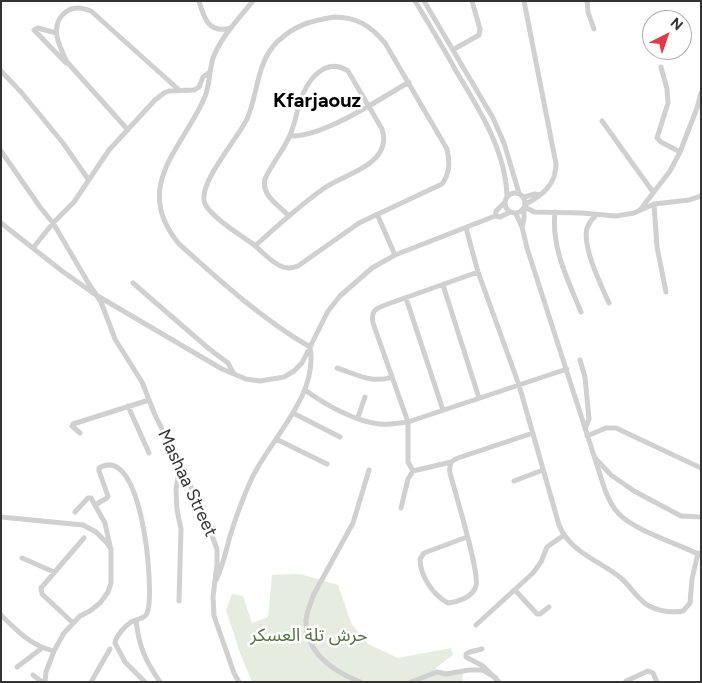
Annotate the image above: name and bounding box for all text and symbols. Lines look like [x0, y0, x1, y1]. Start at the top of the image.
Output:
north arrow [642, 10, 692, 60]
text: N [667, 14, 686, 34]
district label: Kfarjaouz [273, 89, 361, 113]
street label: Mashaa Street [153, 426, 221, 540]
park label: حرش تلة العسكر [250, 625, 368, 647]

